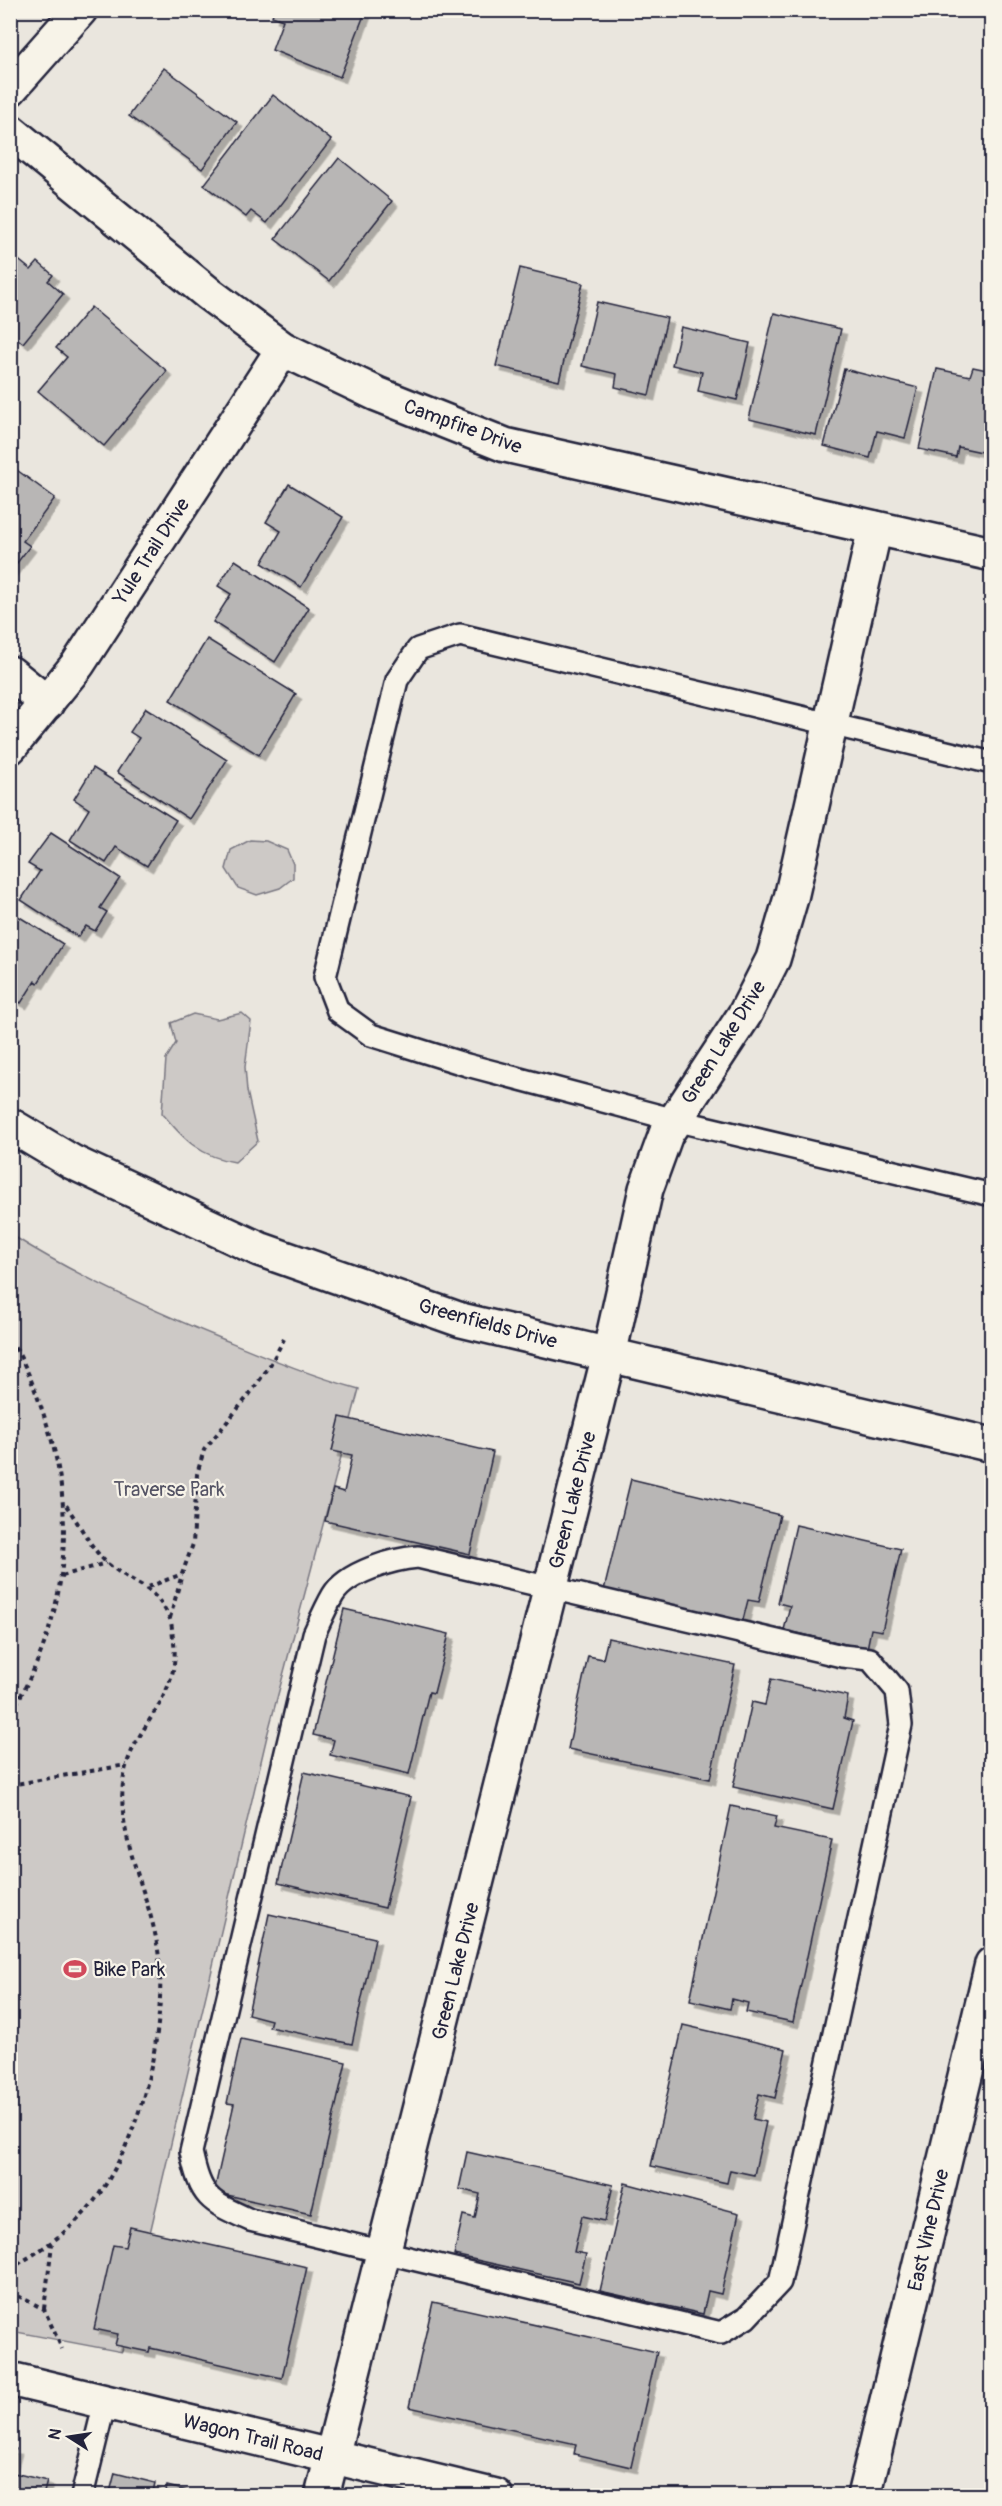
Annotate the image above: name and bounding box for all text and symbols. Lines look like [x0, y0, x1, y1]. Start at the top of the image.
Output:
street label: Campfire Drive [400, 393, 526, 459]
street label: Yule Trail Drive [107, 493, 195, 610]
street label: Green Lake Drive [676, 976, 771, 1109]
street label: Greenfields Drive [416, 1293, 560, 1354]
street label: Green Lake Drive [543, 1429, 602, 1571]
park label: Traverse Park [113, 1477, 225, 1502]
street label: Green Lake Drive [426, 1900, 485, 2042]
sports icon: Bike Park [62, 1956, 88, 1982]
place label: Bike Park [93, 1957, 166, 1982]
street label: East Vine Drive [902, 2166, 955, 2294]
north arrow [39, 2407, 99, 2467]
street label: Wagon Trail Road [180, 2408, 326, 2467]
text: N [44, 2427, 66, 2441]

